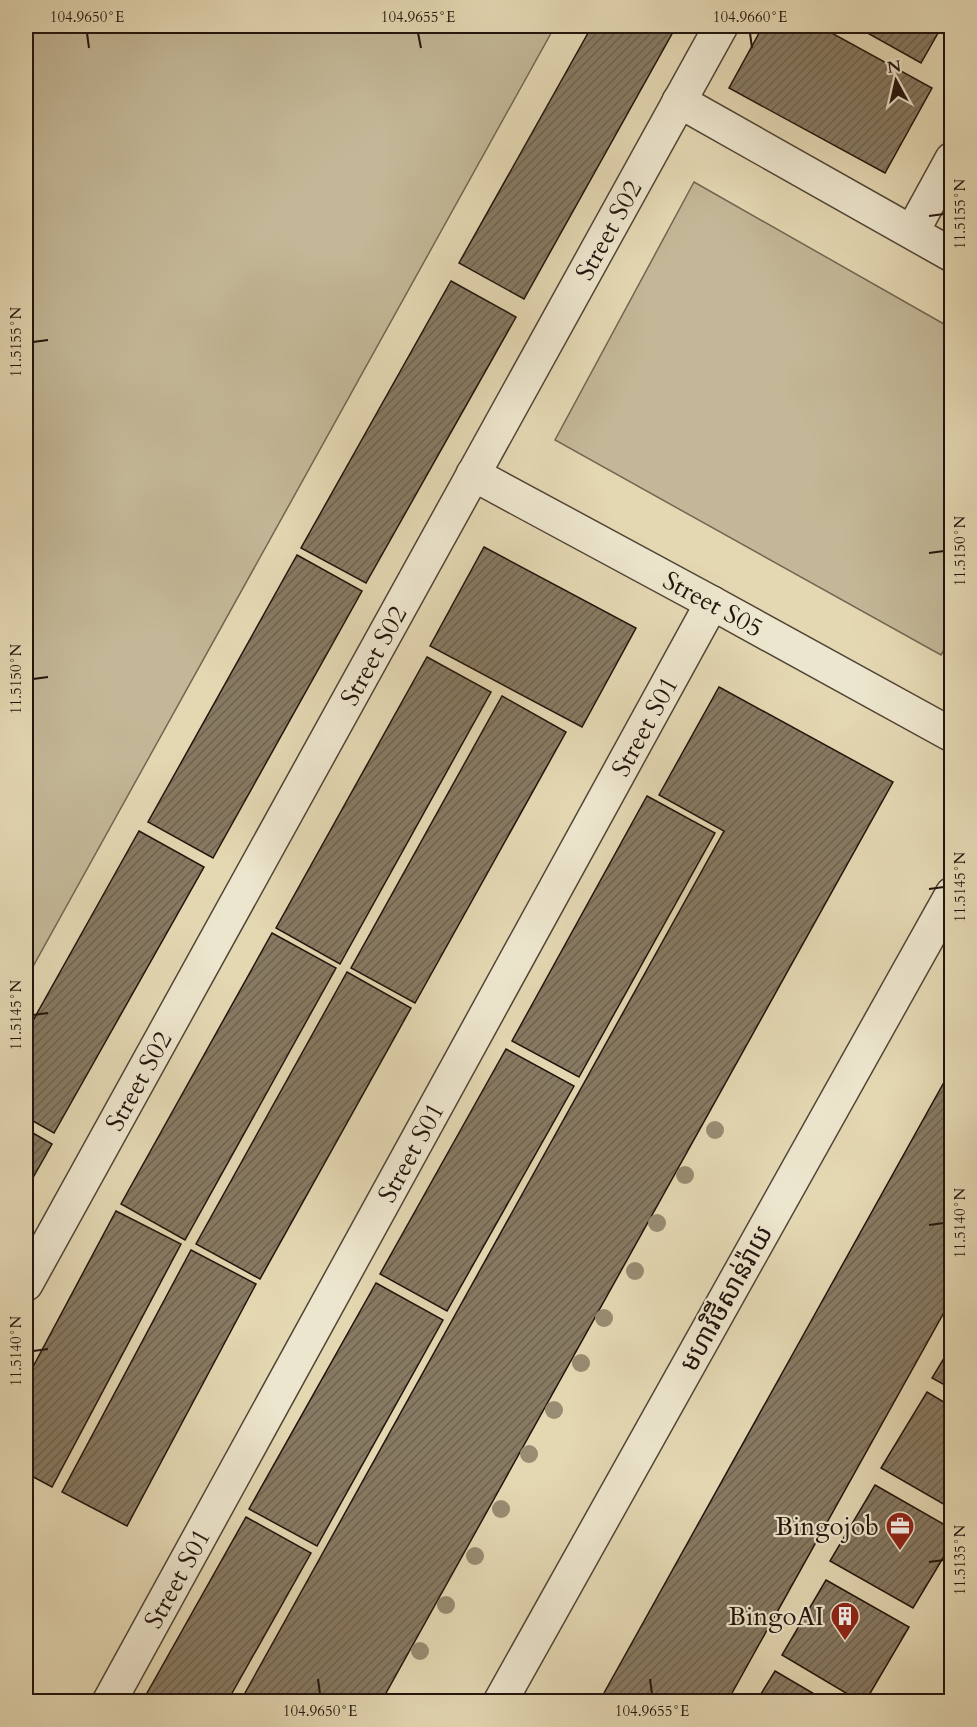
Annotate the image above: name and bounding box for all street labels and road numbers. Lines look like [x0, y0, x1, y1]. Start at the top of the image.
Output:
street label: Street S02 [567, 174, 650, 287]
street label: Street S05 [657, 563, 769, 646]
street label: Street S02 [332, 599, 415, 712]
street label: Street S01 [603, 670, 686, 783]
street label: Street S02 [97, 1025, 180, 1137]
street label: Street S01 [369, 1096, 453, 1209]
street label: មហាវិថីសាន់រ៉ាយ [672, 1219, 781, 1378]
street label: Street S01 [136, 1522, 219, 1635]

